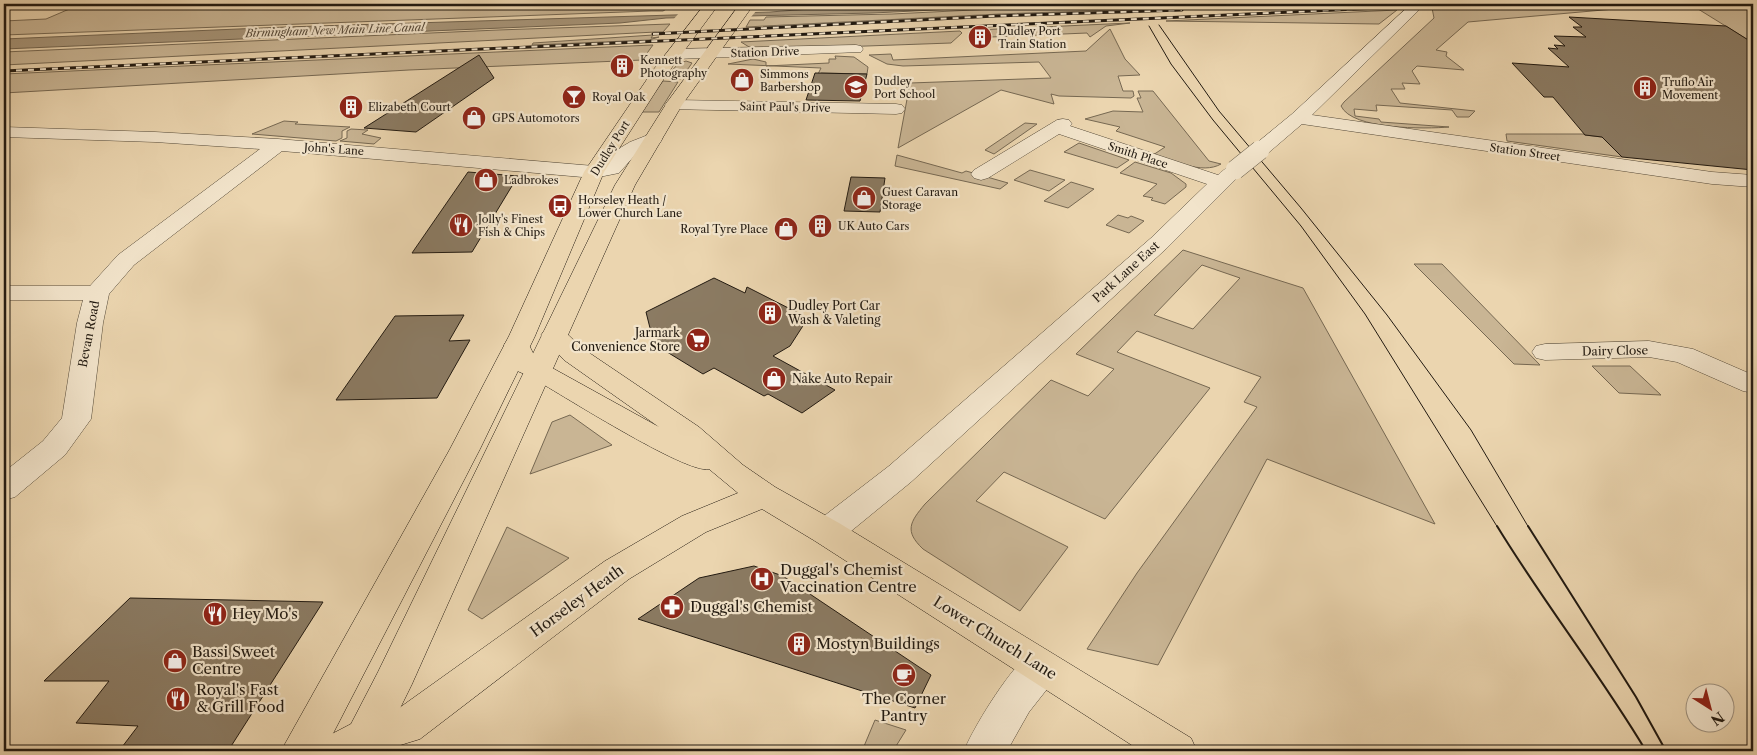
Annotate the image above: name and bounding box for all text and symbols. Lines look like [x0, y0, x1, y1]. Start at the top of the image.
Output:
water label: Birmingham New Main Line Canal [244, 20, 426, 40]
building icon: Dudley Port Train Station [967, 24, 993, 50]
place label: Dudley Port Train Station [998, 24, 1066, 51]
street label: Station Drive [730, 44, 800, 60]
building icon: Kennett Photography [609, 53, 635, 79]
place label: Kennett Photography [640, 53, 708, 80]
shop icon: Simmons Barbershop [729, 67, 755, 93]
place label: Simmons Barbershop [760, 67, 821, 94]
school or university icon: Dudley Port School [843, 74, 869, 100]
place label: Dudley Port School [874, 74, 936, 101]
building icon: Truflo Air Movement [1632, 75, 1658, 101]
place label: Truflo Air Movement [1662, 75, 1718, 102]
bar icon: Royal Oak [561, 84, 587, 110]
place label: Royal Oak [592, 90, 646, 104]
building icon: Elizabeth Court [338, 94, 364, 120]
street label: Saint Paul's Drive [739, 99, 831, 115]
place label: Elizabeth Court [368, 100, 451, 114]
shop icon: GPS Automotors [461, 105, 487, 131]
place label: GPS Automotors [492, 111, 580, 125]
street label: Dudley Port [587, 118, 633, 178]
street label: Smith Place [1106, 139, 1170, 171]
street label: John's Lane [301, 140, 365, 158]
street label: Station Street [1489, 140, 1561, 164]
shop icon: Ladbrokes [473, 167, 499, 193]
place label: Ladbrokes [504, 173, 559, 187]
shop icon: Guest Caravan Storage [851, 185, 877, 211]
place label: Guest Caravan Storage [882, 185, 958, 212]
bus stop icon: Horseley Heath / Lower Church Lane [547, 193, 573, 219]
place label: Horseley Heath / Lower Church Lane [578, 193, 682, 220]
restaurant icon: Jolly's Finest Fish & Chips [448, 212, 474, 238]
place label: Jolly's Finest Fish & Chips [476, 212, 545, 239]
building icon: UK Auto Cars [807, 213, 833, 239]
shop icon: Royal Tyre Place [773, 216, 799, 242]
place label: UK Auto Cars [838, 219, 910, 233]
place label: Royal Tyre Place [680, 222, 768, 236]
street label: Park Lane East [1089, 237, 1163, 306]
place label: Dudley Port Car Wash & Valeting [787, 298, 881, 327]
street label: Bevan Road [75, 299, 102, 369]
building icon: Dudley Port Car Wash & Valeting [757, 300, 783, 326]
place label: Jarmark Convenience Store [571, 325, 681, 354]
supermarket icon: Jarmark Convenience Store [685, 327, 711, 353]
street label: Dairy Close [1582, 342, 1649, 359]
shop icon: Nake Auto Repair [761, 366, 787, 392]
place label: Nake Auto Repair [792, 371, 893, 386]
street label: Horseley Heath [526, 560, 628, 641]
place label: Duggal's Chemist Vaccination Centre [779, 560, 917, 596]
hospital icon: Duggal's Chemist Vaccination Centre [749, 566, 775, 592]
street label: Lower Church Lane [930, 592, 1061, 683]
pharmacy icon: Duggal's Chemist [659, 594, 685, 620]
place label: Duggal's Chemist [690, 597, 813, 616]
restaurant icon: Hey Mo's [202, 601, 228, 627]
place label: Hey Mo's [232, 604, 298, 623]
building icon: Mostyn Buildings [786, 631, 812, 657]
place label: Mostyn Buildings [816, 634, 940, 653]
place label: Bassi Sweet Centre [192, 642, 276, 678]
shop icon: Bassi Sweet Centre [162, 648, 188, 674]
cafe icon: The Corner Pantry [891, 662, 917, 688]
place label: Royal's Fast & Grill Food [196, 680, 285, 716]
north arrow [1684, 682, 1734, 732]
restaurant icon: Royal's Fast & Grill Food [165, 686, 191, 712]
place label: The Corner Pantry [862, 689, 947, 725]
text: N [1707, 708, 1728, 729]

